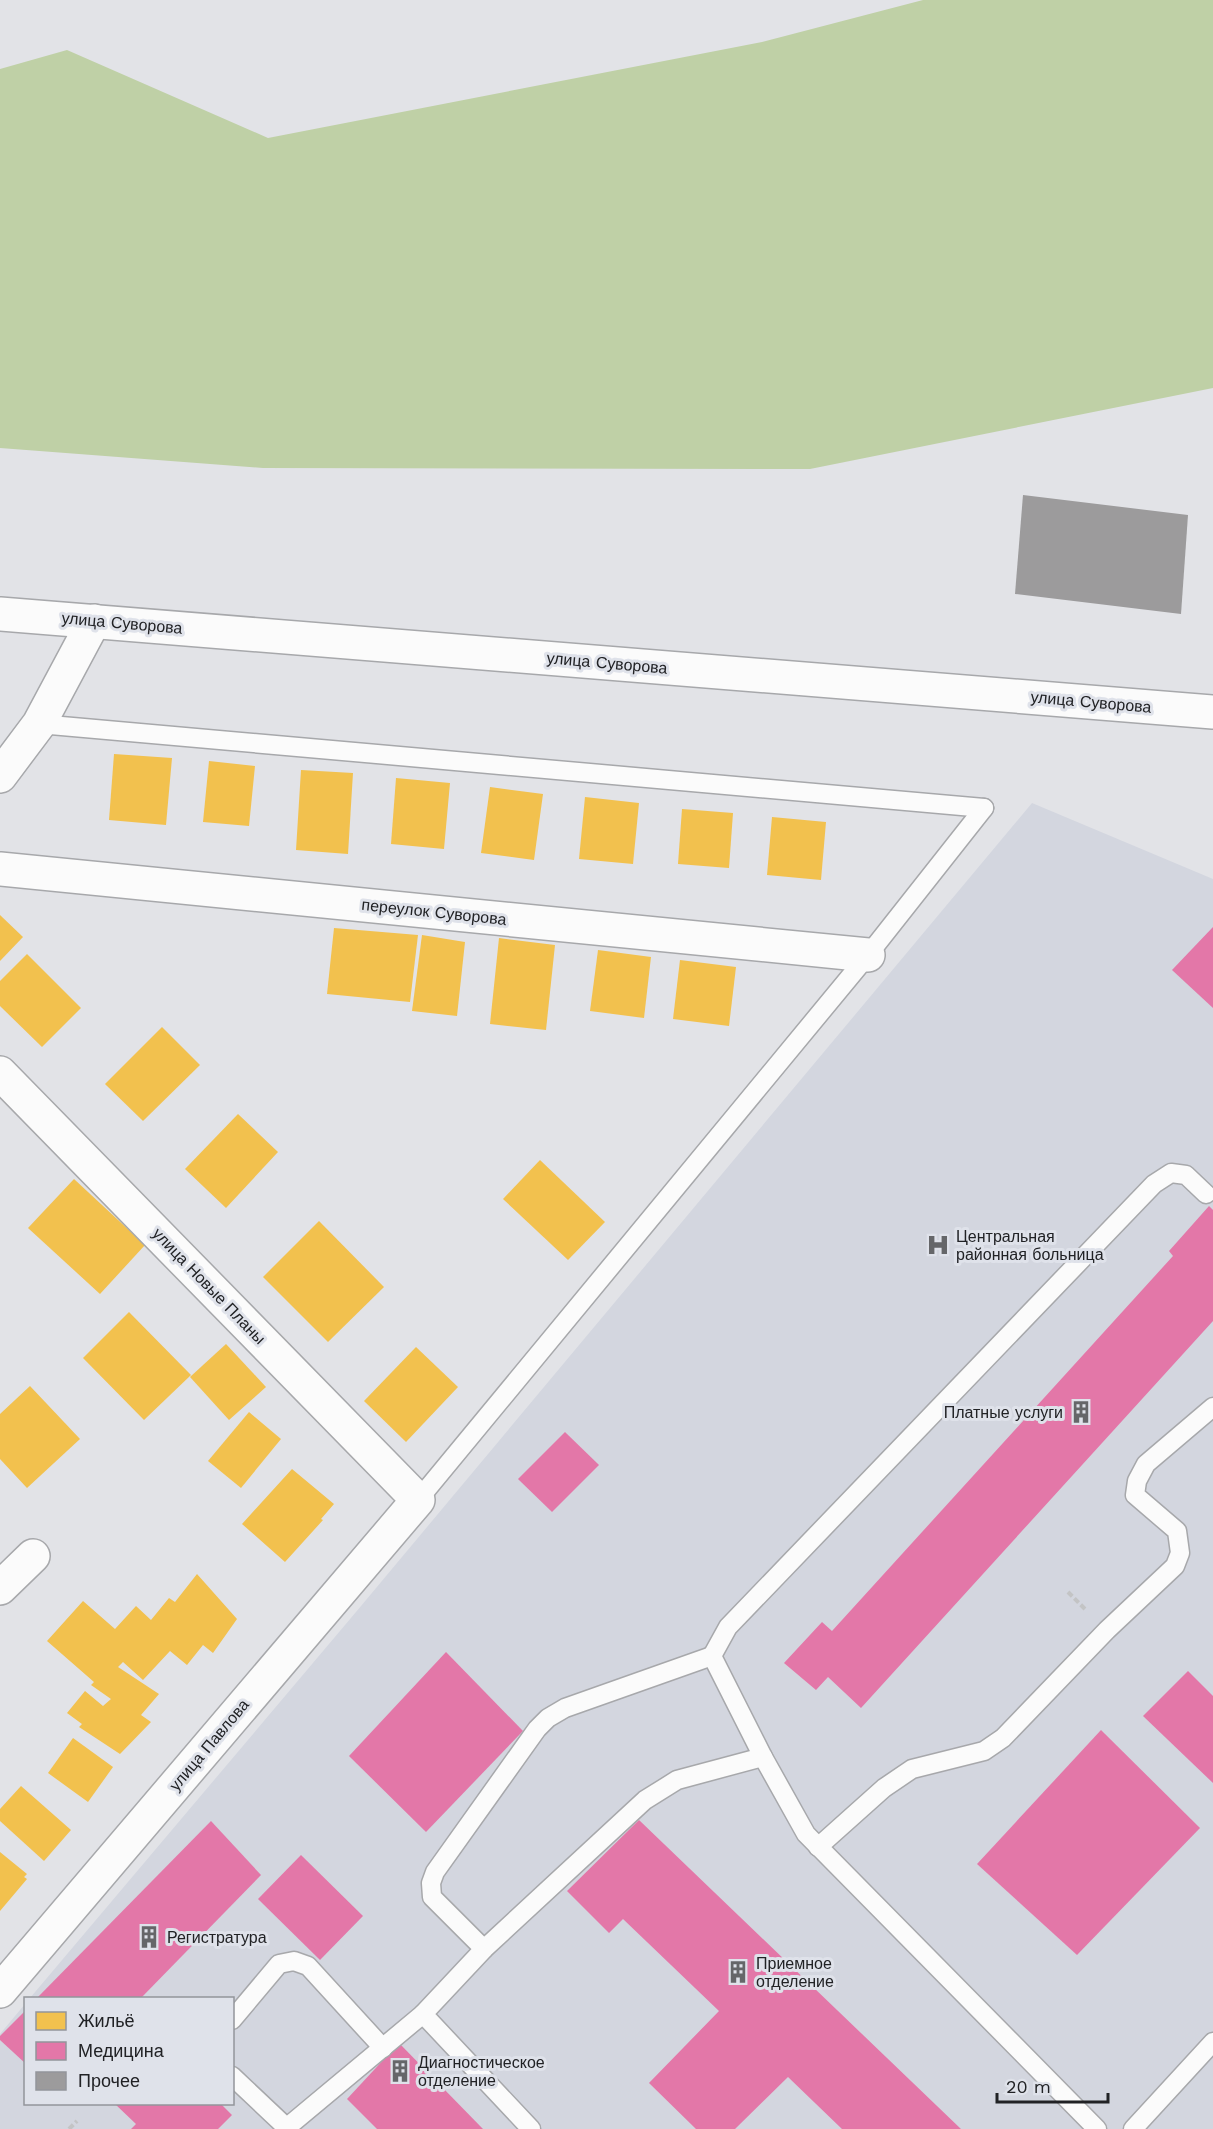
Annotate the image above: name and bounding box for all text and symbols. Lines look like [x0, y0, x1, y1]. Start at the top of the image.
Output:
street label: улица Суворова [61, 608, 183, 638]
street label: улица Суворова [546, 648, 668, 678]
street label: улица Суворова [1030, 687, 1152, 717]
street label: переулок Суворова [361, 895, 507, 929]
street label: улица Новые Планы [149, 1224, 269, 1348]
place label: Центральная районная больница [956, 1227, 1104, 1264]
hospital icon: Центральная районная больница [925, 1232, 951, 1258]
building icon: Платные услуги [1068, 1399, 1094, 1425]
place label: Платные услуги [944, 1403, 1063, 1422]
street label: улица Павлова [165, 1695, 253, 1795]
building icon: Регистратура [136, 1924, 162, 1950]
place label: Регистратура [167, 1928, 267, 1947]
place label: Приемное отделение [756, 1954, 834, 1991]
building icon: Приемное отделение [725, 1959, 751, 1985]
legend [24, 1997, 234, 2105]
text: Жильё [78, 2010, 135, 2031]
text: Медицина [78, 2040, 165, 2061]
place label: Диагностическое отделение [418, 2053, 545, 2090]
building icon: Диагностическое отделение [387, 2058, 413, 2084]
scale bar [997, 2066, 1108, 2104]
text: Прочее [78, 2070, 140, 2091]
text: 20 m [1006, 2076, 1051, 2097]

